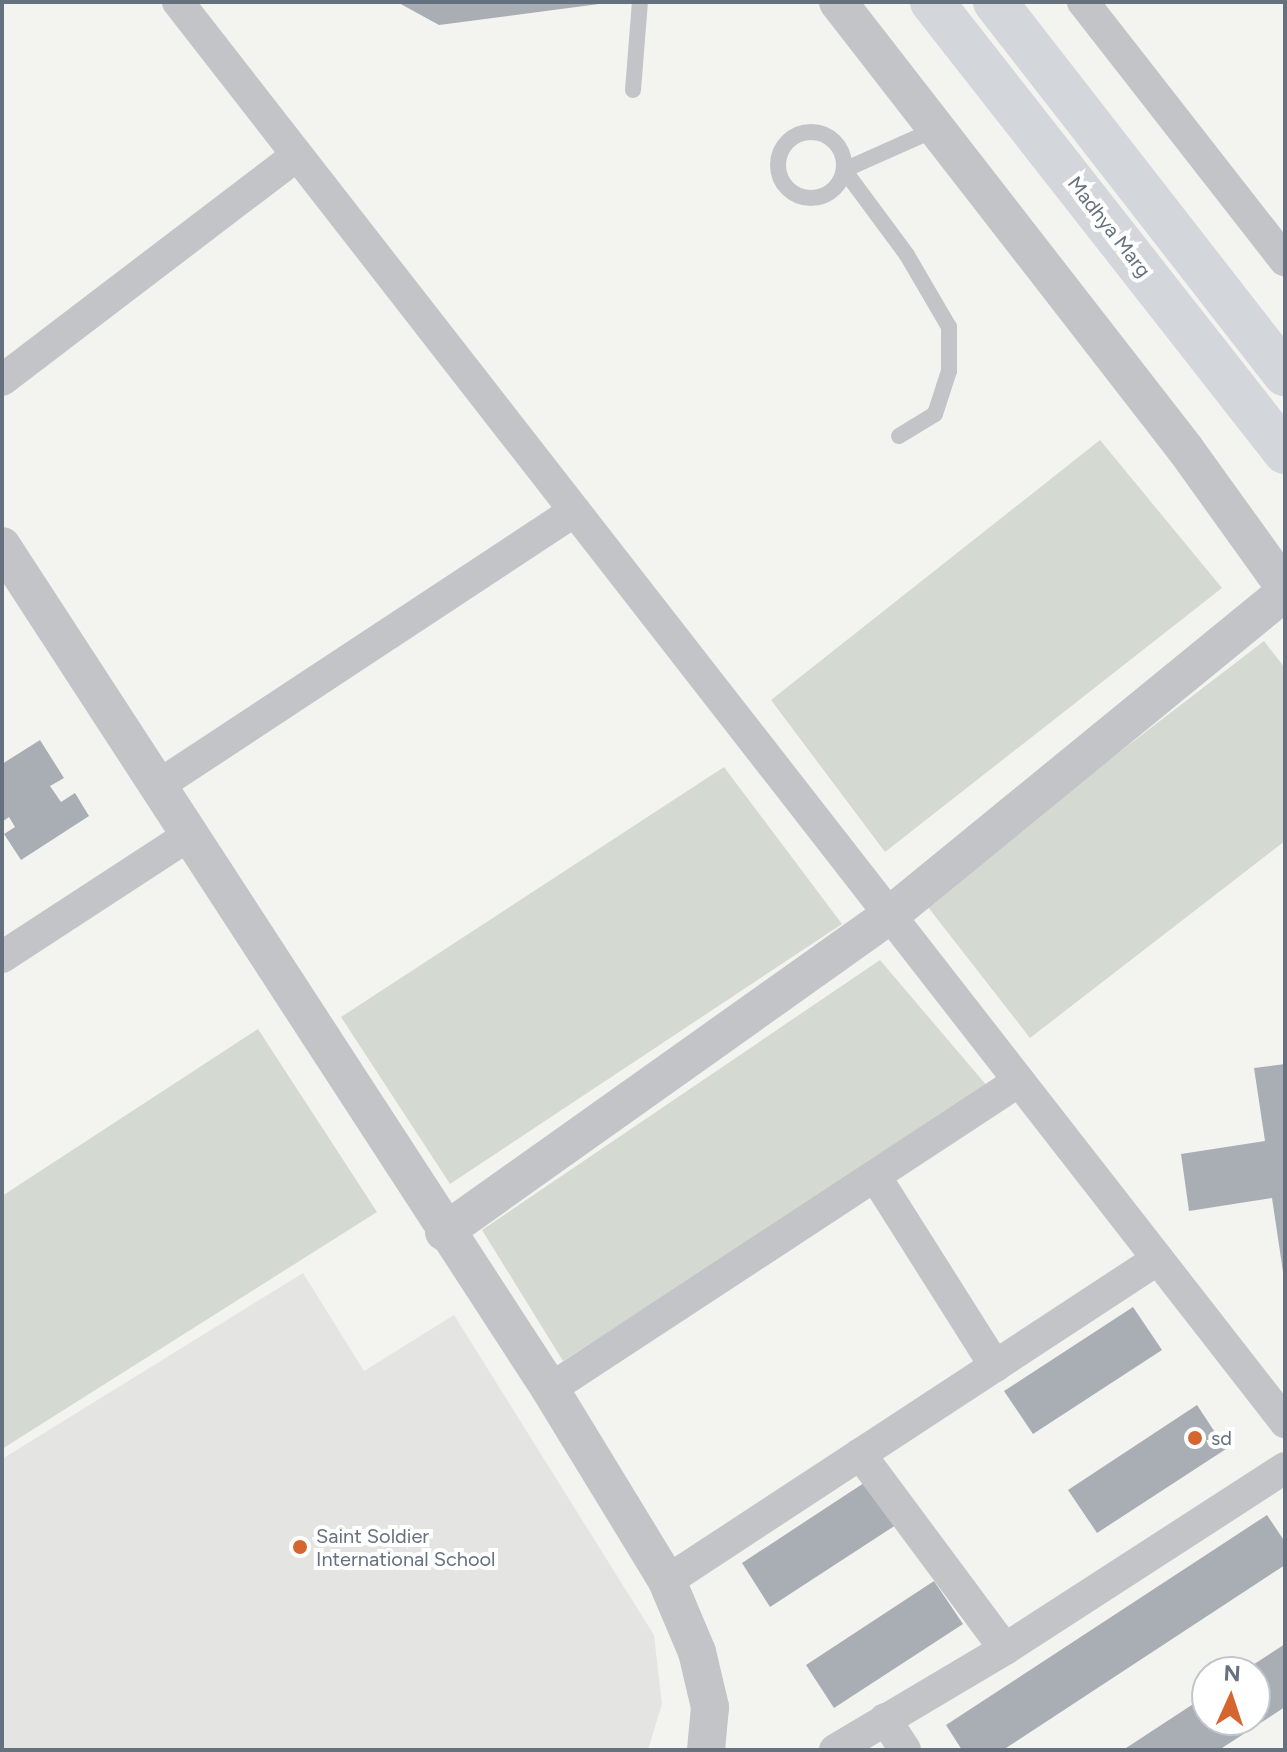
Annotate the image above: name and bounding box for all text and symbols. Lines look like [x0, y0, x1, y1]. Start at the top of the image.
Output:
street label: Madhya Marg [1062, 172, 1156, 282]
place label: sd [1211, 1426, 1232, 1450]
marker: sd [1186, 1429, 1204, 1447]
place label: Saint Soldier International School [316, 1524, 495, 1571]
marker: Saint Soldier International School [291, 1538, 309, 1556]
north arrow [1191, 1656, 1271, 1736]
text: N [1223, 1660, 1241, 1687]

